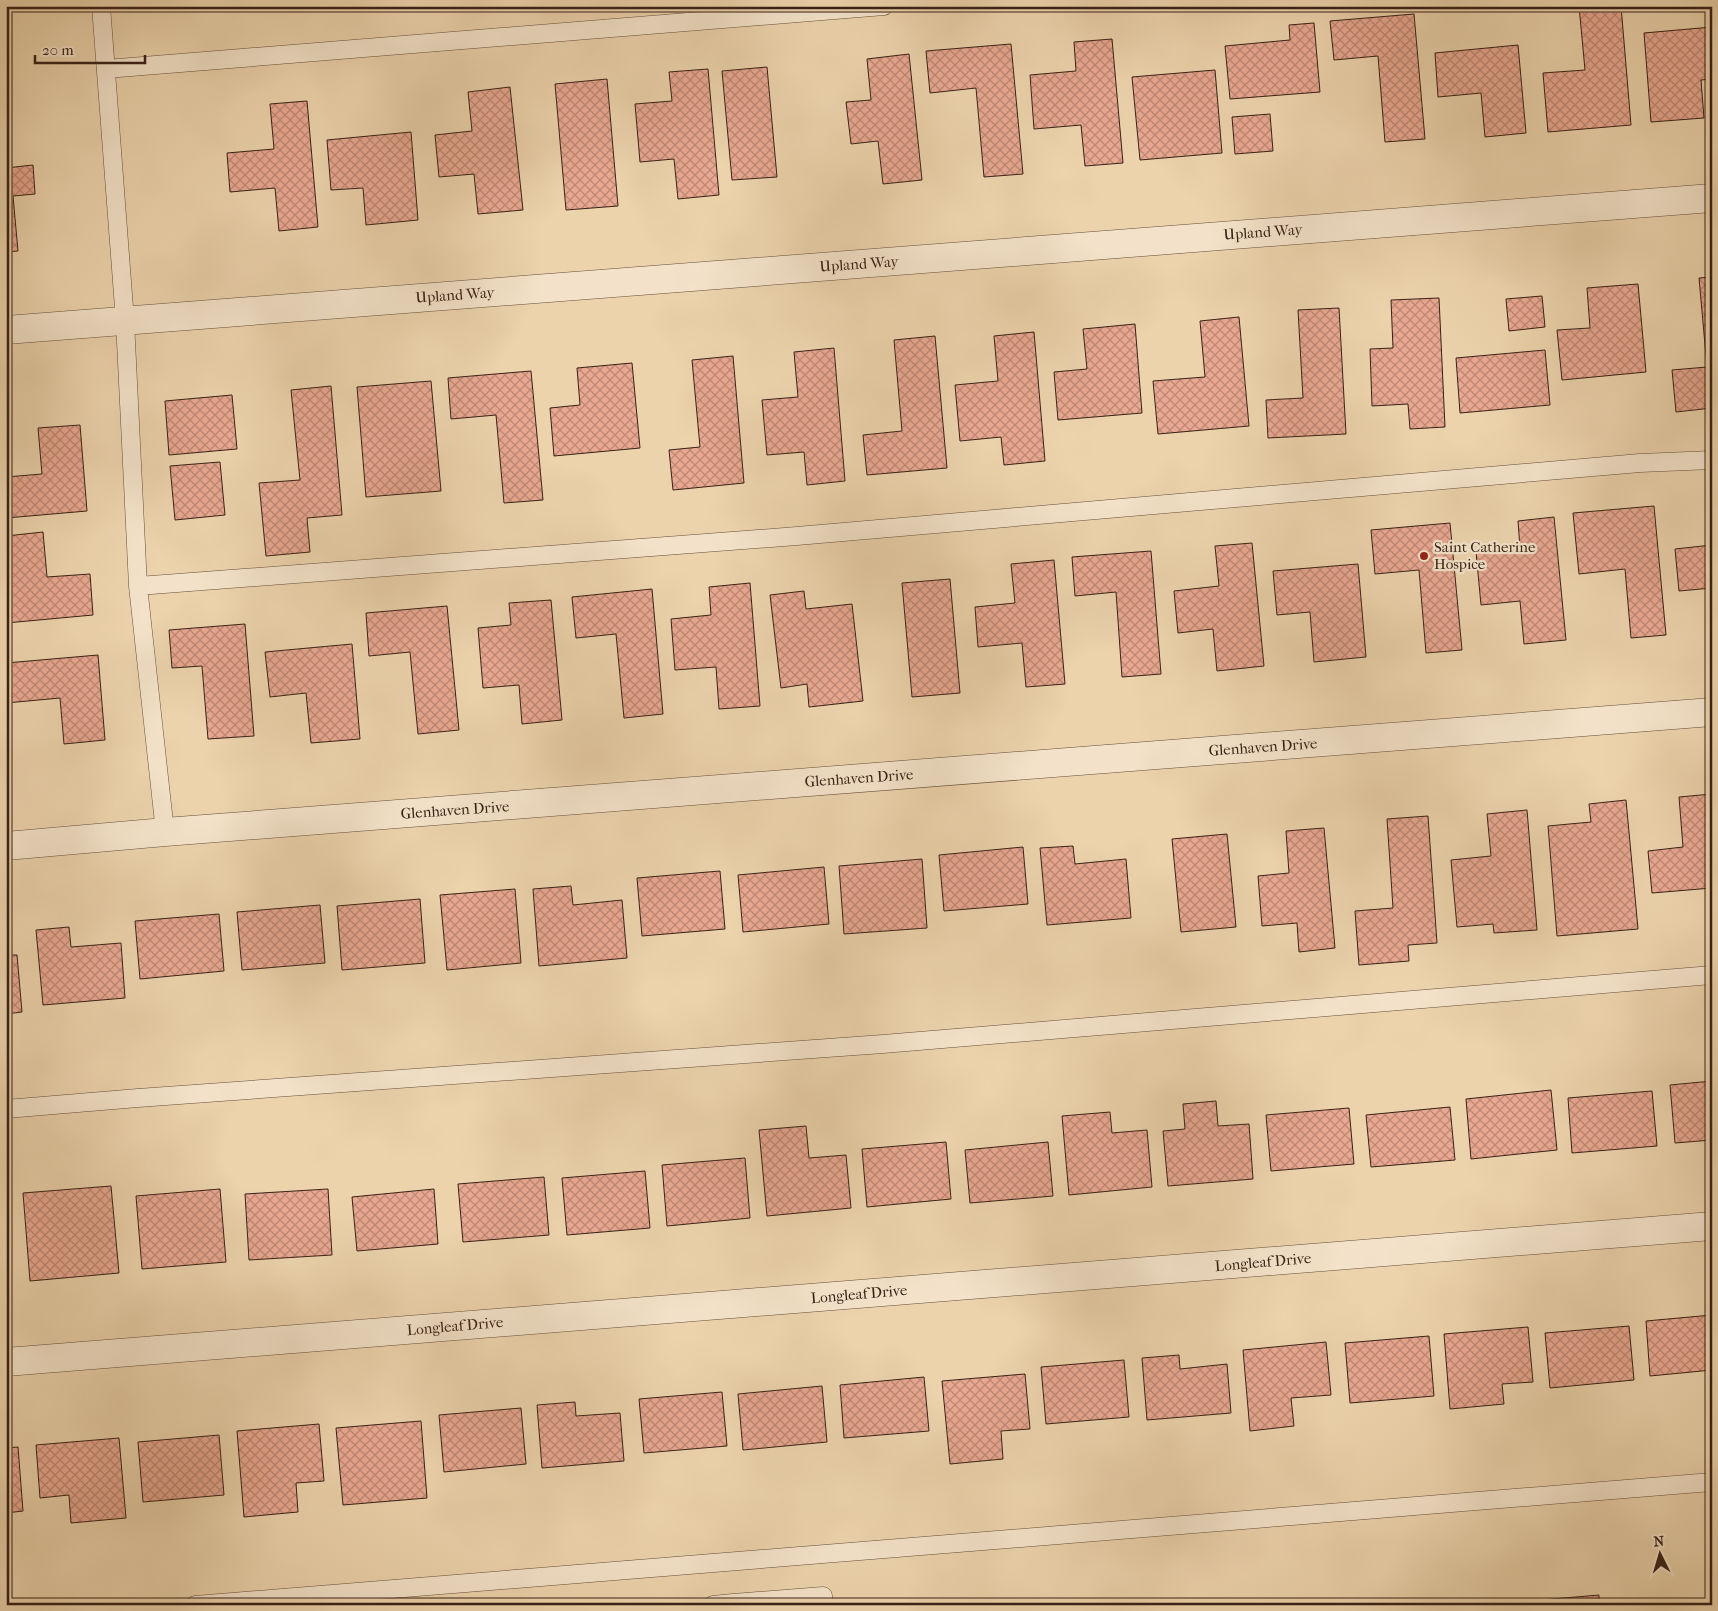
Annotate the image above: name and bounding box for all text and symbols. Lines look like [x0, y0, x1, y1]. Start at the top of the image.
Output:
scale bar [35, 32, 145, 64]
text: 20 m [42, 41, 74, 59]
street label: Upland Way [1223, 220, 1304, 244]
street label: Upland Way [819, 252, 900, 276]
street label: Upland Way [415, 283, 496, 307]
place label: Saint Catherine Hospice [1434, 538, 1536, 573]
marker: Saint Catherine Hospice [1418, 550, 1430, 562]
street label: Glenhaven Drive [1208, 734, 1319, 760]
street label: Glenhaven Drive [804, 765, 915, 791]
street label: Glenhaven Drive [400, 797, 511, 823]
street label: Longleaf Drive [1214, 1249, 1312, 1275]
street label: Longleaf Drive [810, 1281, 908, 1307]
street label: Longleaf Drive [406, 1313, 504, 1339]
north arrow [1636, 1528, 1686, 1578]
text: N [1653, 1533, 1665, 1550]

